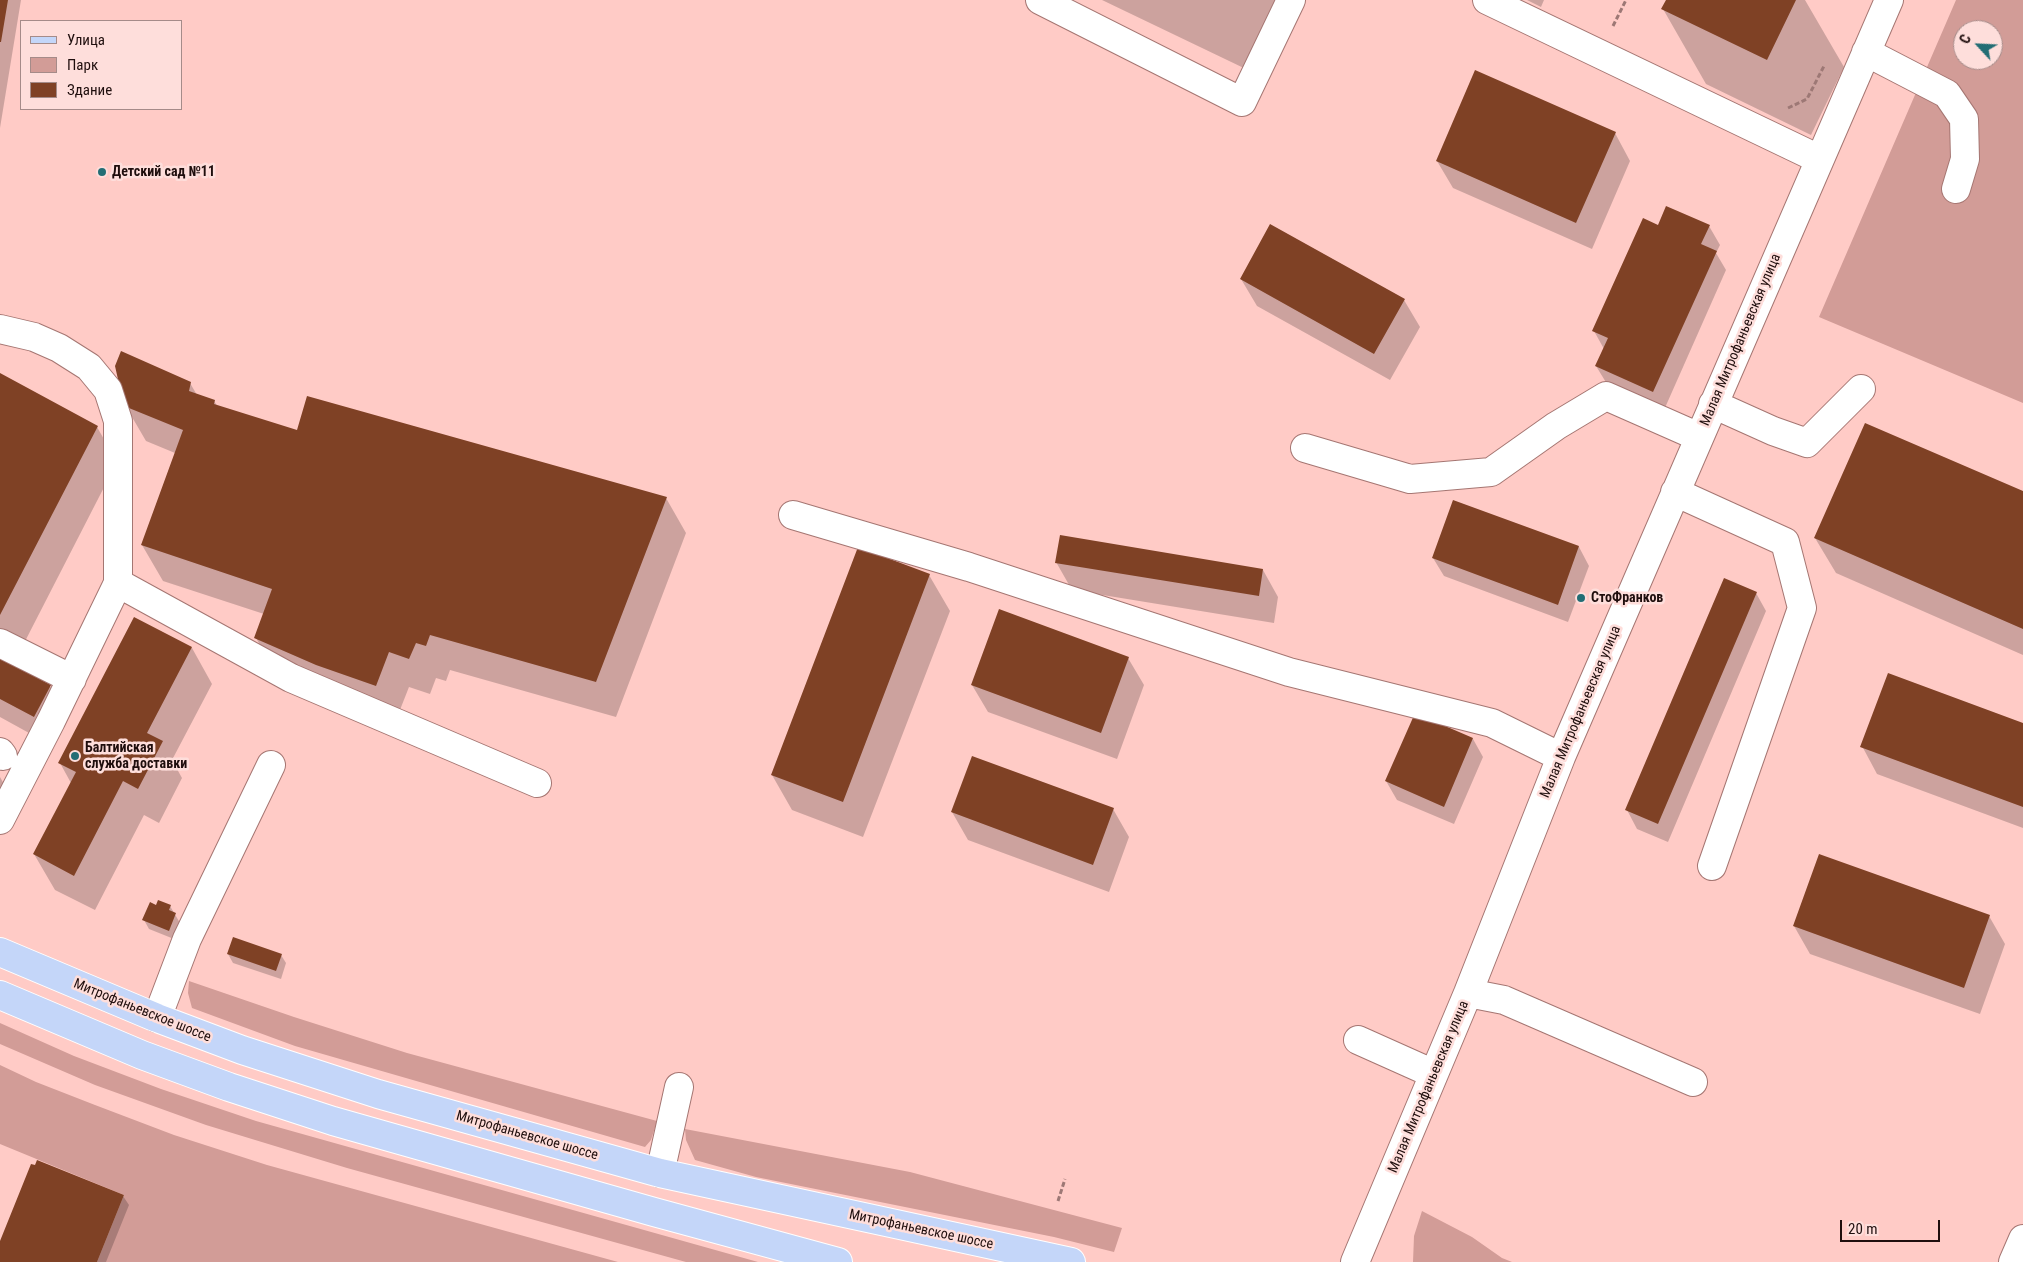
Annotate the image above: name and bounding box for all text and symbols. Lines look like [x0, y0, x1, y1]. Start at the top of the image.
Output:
legend [20, 20, 182, 110]
north arrow [1953, 20, 2003, 70]
text: Улица [67, 31, 105, 49]
text: С [1956, 32, 1974, 46]
text: Парк [67, 56, 98, 74]
text: Здание [67, 81, 112, 99]
place label: Детский сад №11 [112, 164, 215, 180]
marker: Детский сад №11 [96, 166, 108, 178]
street label: Малая Митрофаньевская улица [1697, 251, 1785, 429]
place label: СтоФранков [1591, 590, 1663, 606]
marker: СтоФранков [1575, 592, 1587, 604]
street label: Малая Митрофаньевская улица [1537, 623, 1625, 801]
place label: Балтийская служба доставки [85, 740, 187, 772]
marker: Балтийская служба доставки [69, 750, 81, 762]
street label: Митрофаньевское шоссе [71, 976, 213, 1046]
street label: Малая Митрофаньевская улица [1385, 998, 1473, 1176]
street label: Митрофаньевское шоссе [454, 1108, 600, 1164]
street label: Митрофаньевское шоссе [847, 1207, 995, 1253]
scale bar [1843, 1210, 1943, 1242]
text: 20 m [1848, 1220, 1878, 1238]

